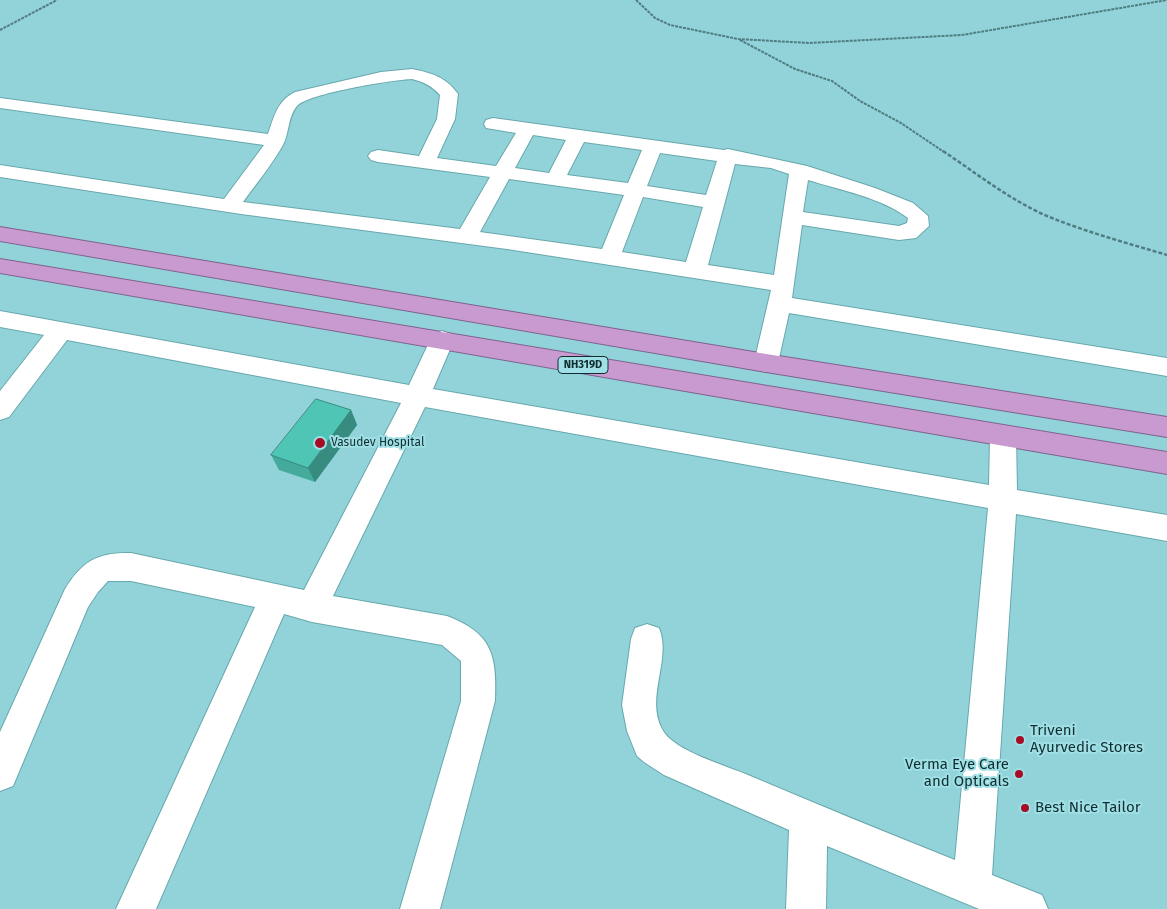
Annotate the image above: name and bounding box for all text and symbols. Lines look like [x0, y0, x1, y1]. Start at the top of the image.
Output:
road number: NH319D [558, 356, 608, 374]
marker: Vasudev Hospital [313, 436, 327, 450]
place label: Vasudev Hospital [331, 436, 424, 450]
place label: Triveni Ayurvedic Stores [1030, 722, 1143, 757]
marker: Triveni Ayurvedic Stores [1014, 734, 1026, 746]
place label: Verma Eye Care and Opticals [905, 756, 1009, 791]
marker: Verma Eye Care and Opticals [1013, 768, 1025, 780]
place label: Best Nice Tailor [1035, 799, 1140, 817]
marker: Best Nice Tailor [1019, 802, 1031, 814]

